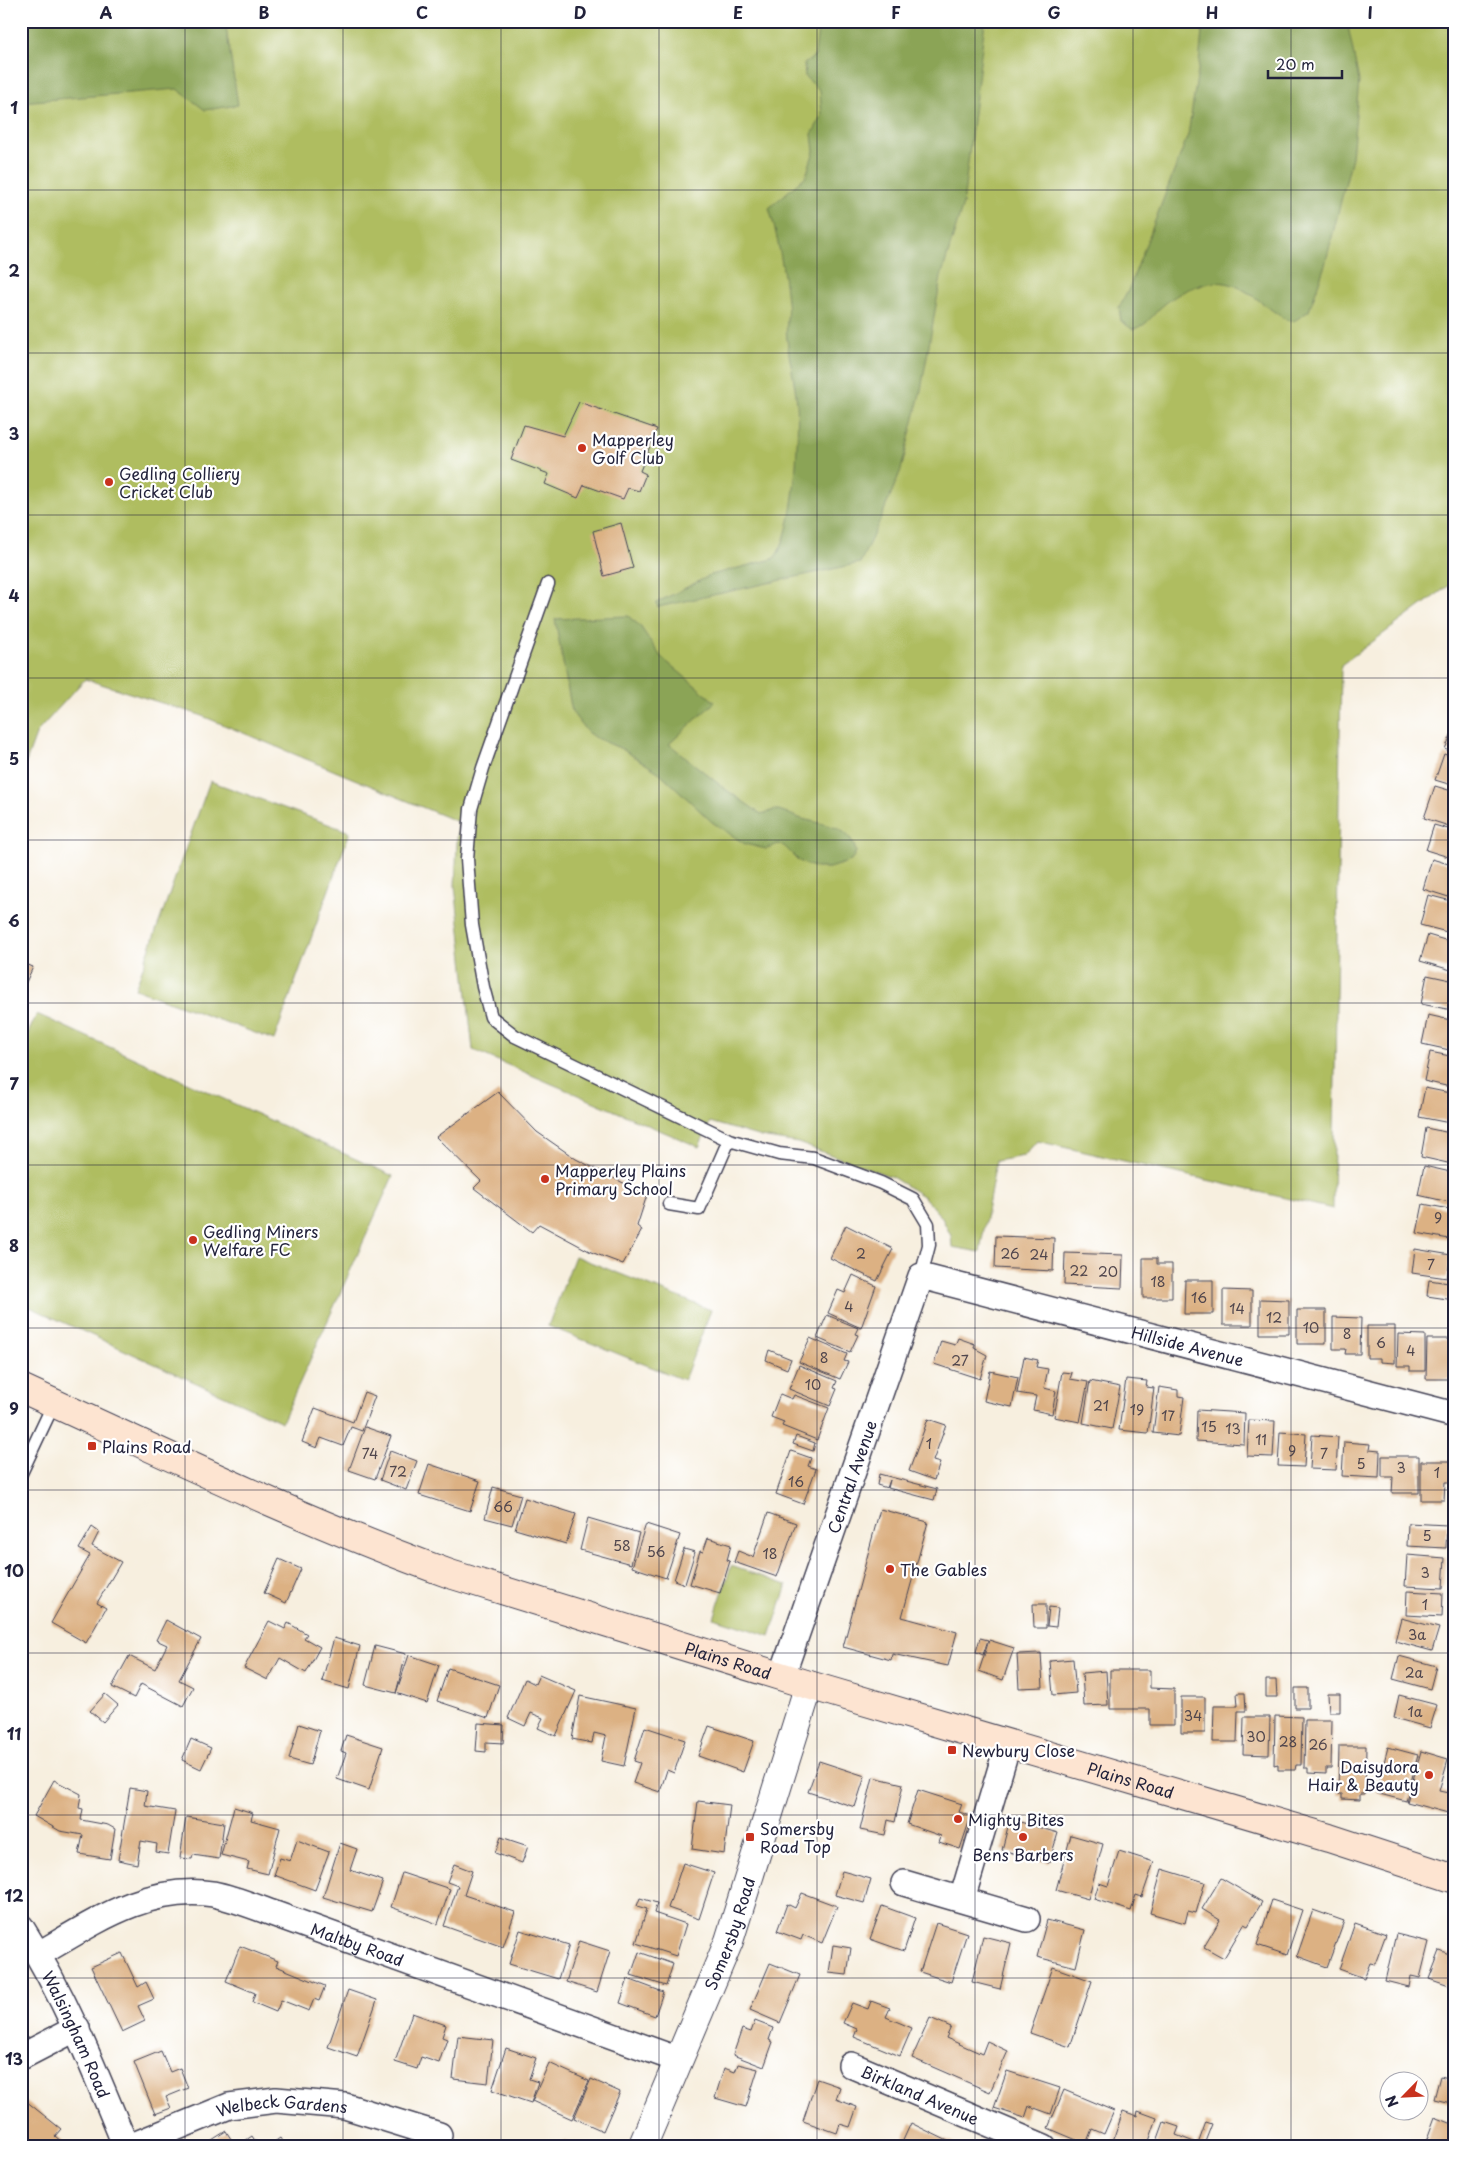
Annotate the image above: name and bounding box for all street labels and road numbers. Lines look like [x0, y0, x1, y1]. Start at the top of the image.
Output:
street label: Hillside Avenue [1129, 1319, 1246, 1372]
street label: Central Avenue [820, 1417, 882, 1537]
street label: Plains Road [682, 1635, 774, 1685]
street label: Plains Road [1085, 1756, 1177, 1804]
street label: Somersby Road [698, 1874, 760, 1993]
street label: Maltby Road [308, 1916, 407, 1972]
street label: Walsingham Road [37, 1966, 117, 2102]
street label: Birkland Avenue [857, 2059, 983, 2130]
street label: Welbeck Gardens [212, 2088, 348, 2122]

